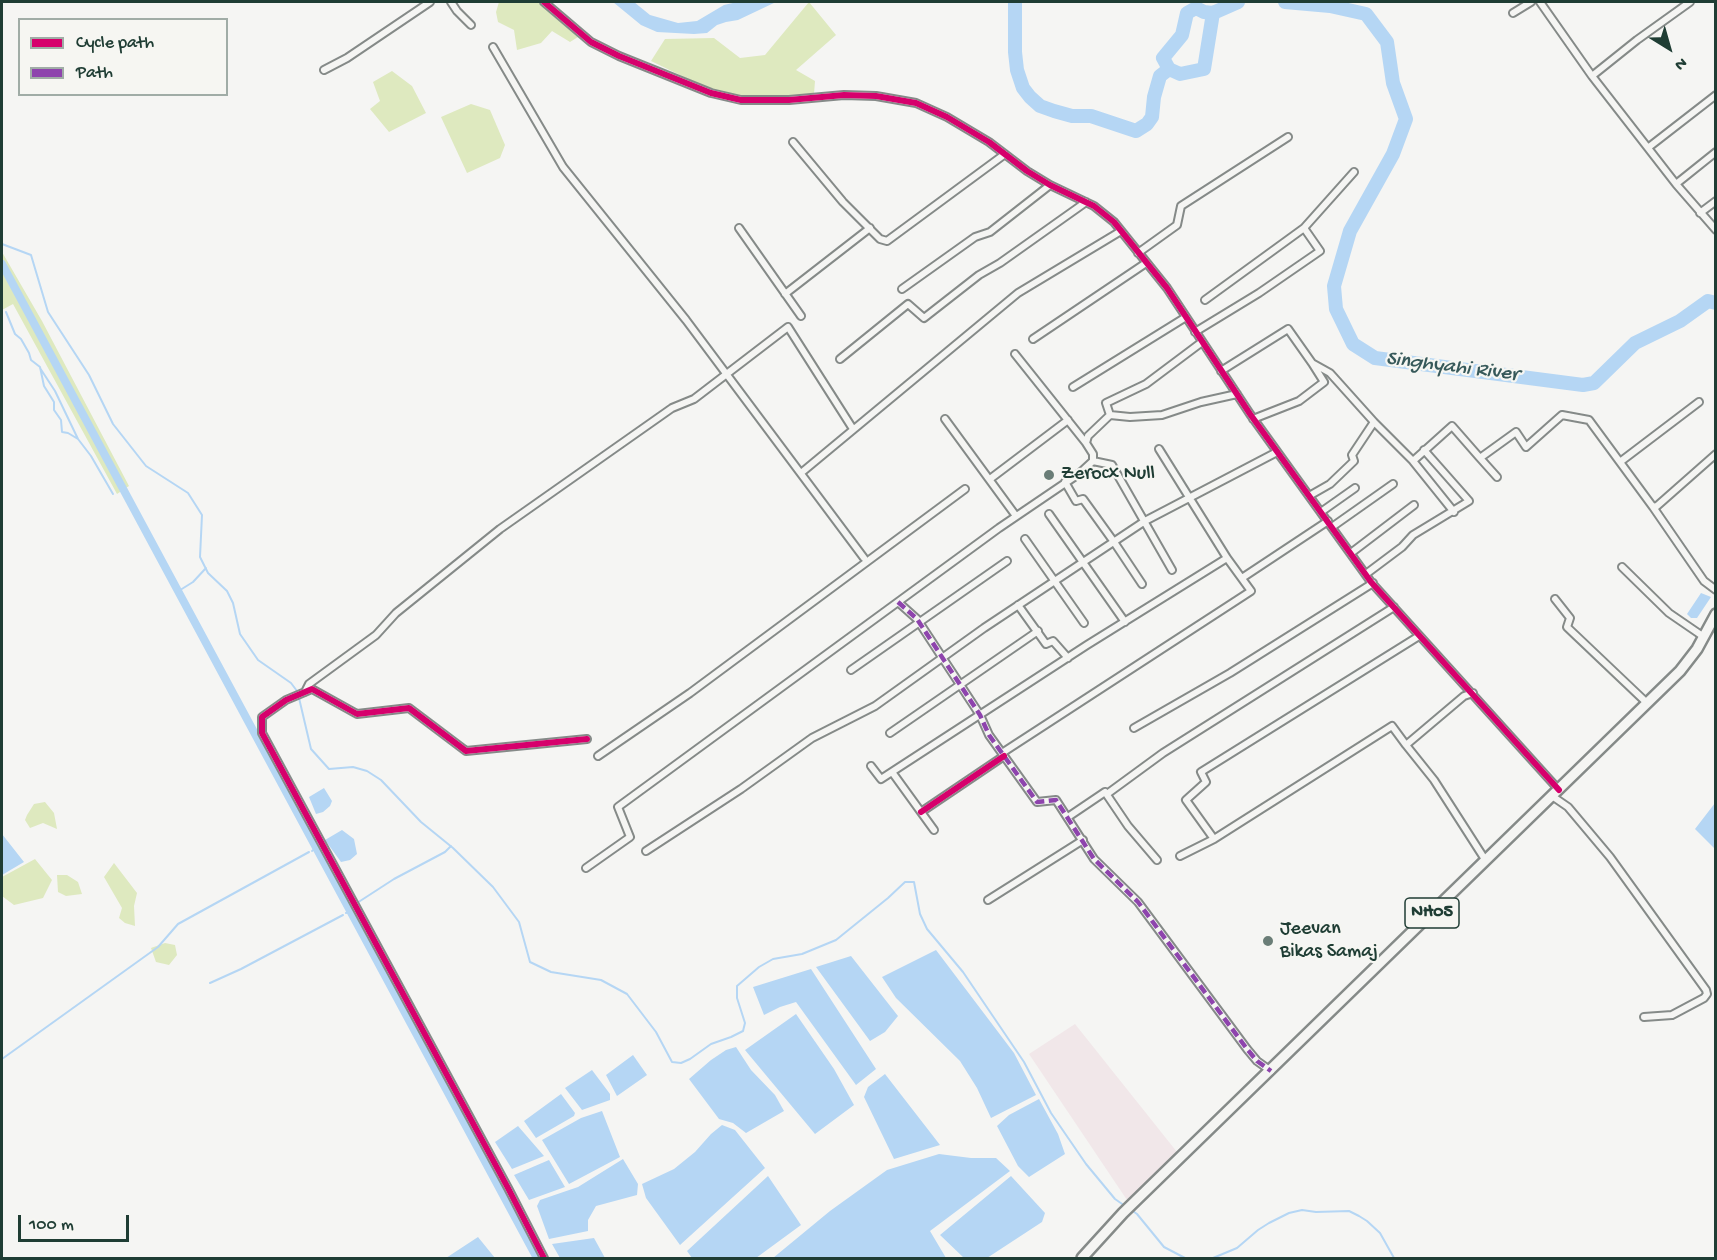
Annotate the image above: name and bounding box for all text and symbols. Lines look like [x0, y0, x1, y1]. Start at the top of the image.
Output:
legend [18, 18, 228, 96]
north arrow [1639, 18, 1699, 78]
text: Cycle path [76, 33, 154, 54]
text: N [1670, 52, 1690, 74]
text: Path [76, 63, 113, 84]
water label: Singhyahi River [1384, 347, 1520, 389]
place label: Zerocx Null [1061, 463, 1155, 487]
marker: Zerocx Null [1042, 468, 1056, 482]
road number: NH05 [1405, 898, 1459, 928]
place label: Jeevan Bikas Samaj [1280, 918, 1378, 965]
marker: Jeevan Bikas Samaj [1261, 934, 1275, 948]
scale bar [21, 1203, 132, 1241]
text: 100 m [29, 1215, 74, 1236]

